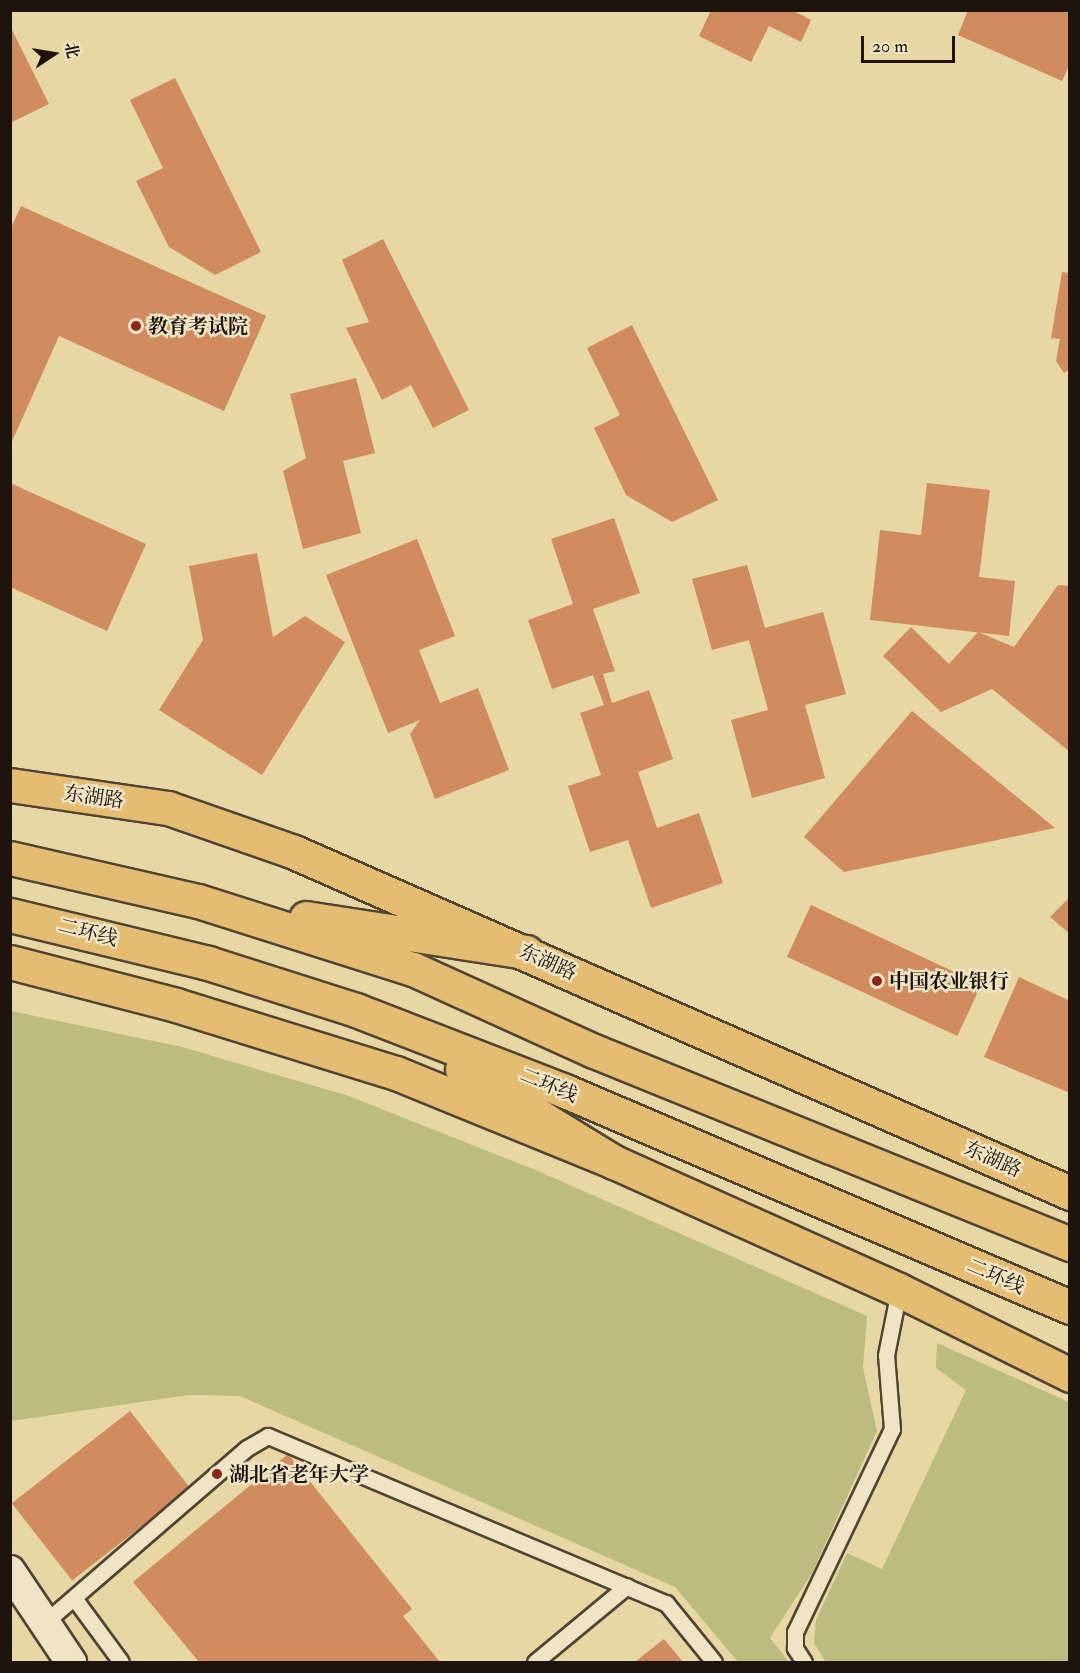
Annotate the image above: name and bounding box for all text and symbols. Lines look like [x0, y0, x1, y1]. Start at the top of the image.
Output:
north arrow [24, 24, 84, 84]
scale bar [864, 24, 958, 62]
text: 20 m [872, 35, 908, 58]
text: 北 [60, 40, 83, 60]
place label: 教育考试院 [148, 314, 248, 338]
marker: 教育考试院 [129, 319, 143, 333]
street label: 东湖路 [63, 781, 125, 813]
street label: 二环线 [56, 913, 120, 951]
street label: 东湖路 [516, 939, 580, 985]
place label: 中国农业银行 [889, 969, 1009, 993]
marker: 中国农业银行 [870, 974, 884, 988]
street label: 二环线 [517, 1063, 581, 1107]
street label: 东湖路 [961, 1136, 1025, 1182]
street label: 二环线 [964, 1253, 1028, 1299]
place label: 湖北省老年大学 [229, 1462, 369, 1486]
marker: 湖北省老年大学 [210, 1467, 224, 1481]

